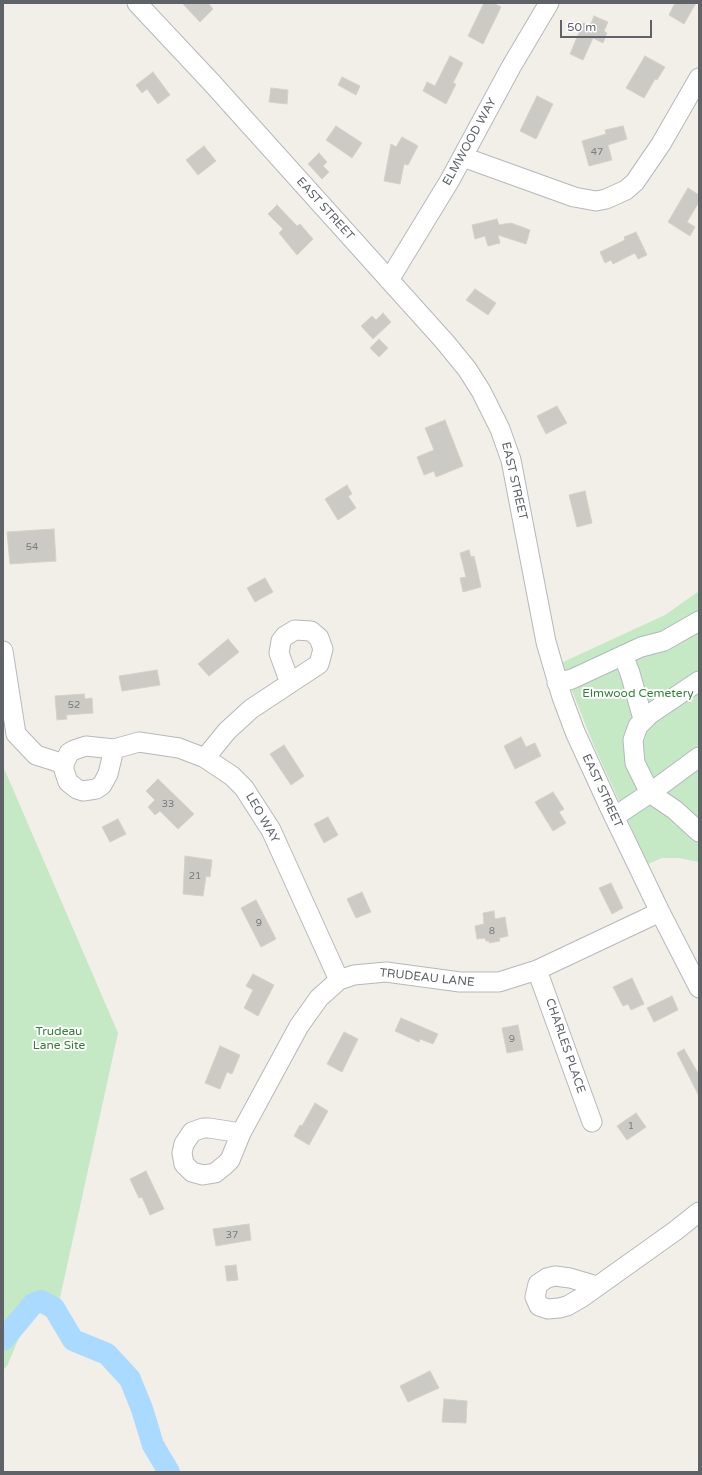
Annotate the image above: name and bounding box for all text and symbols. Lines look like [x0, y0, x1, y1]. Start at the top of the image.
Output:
scale bar [562, 12, 654, 38]
text: 50 m [567, 20, 596, 34]
street label: ELMWOOD WAY [440, 96, 500, 188]
house number: 47 [591, 146, 603, 158]
street label: EAST STREET [293, 175, 357, 243]
street label: EAST STREET [498, 441, 530, 521]
house number: 54 [26, 541, 38, 553]
park label: Elmwood Cemetery [582, 687, 694, 701]
house number: 52 [68, 699, 80, 711]
street label: EAST STREET [579, 752, 625, 830]
street label: LEO WAY [242, 790, 282, 846]
house number: 33 [162, 798, 174, 810]
house number: 21 [189, 870, 201, 882]
house number: 9 [256, 917, 262, 929]
house number: 8 [489, 925, 495, 937]
street label: TRUDEAU LANE [379, 966, 475, 990]
street label: CHARLES PLACE [542, 997, 588, 1095]
park label: Trudeau Lane Site [33, 1025, 85, 1053]
house number: 9 [509, 1033, 515, 1045]
house number: 1 [628, 1120, 634, 1132]
house number: 37 [226, 1229, 238, 1241]

